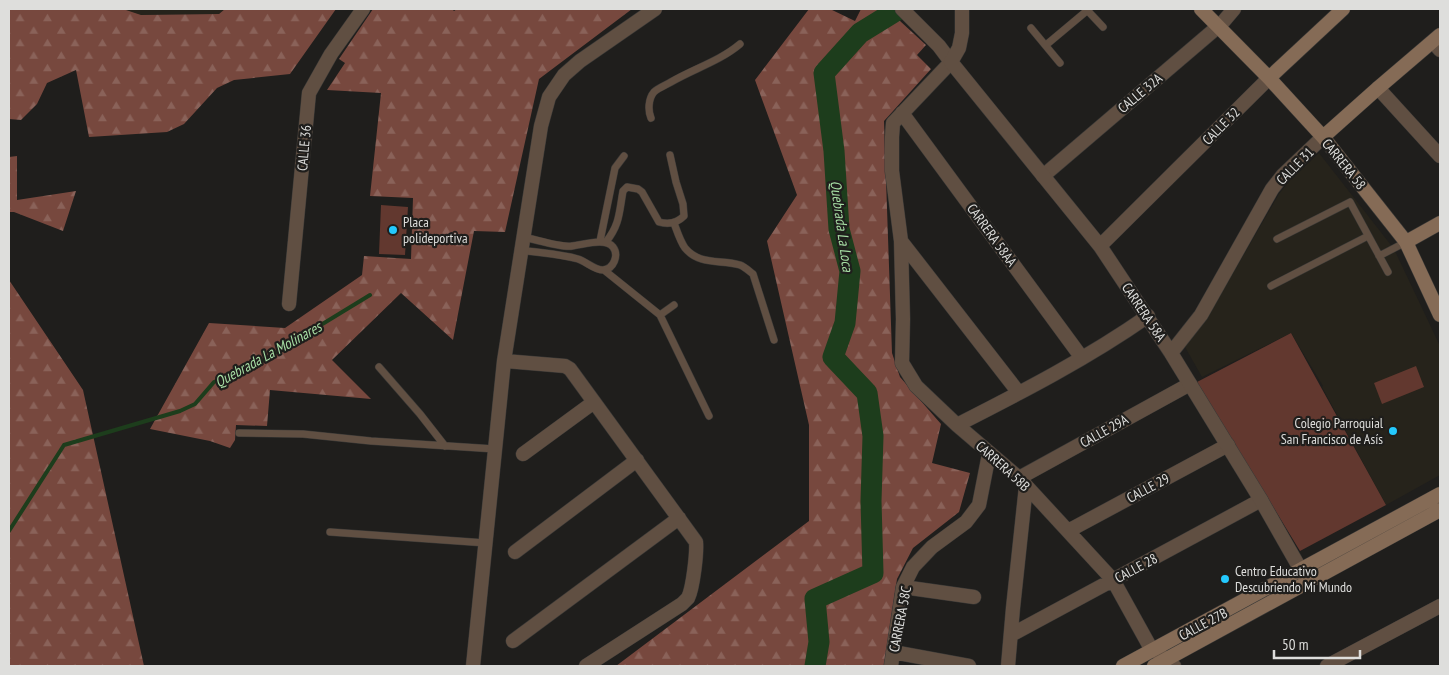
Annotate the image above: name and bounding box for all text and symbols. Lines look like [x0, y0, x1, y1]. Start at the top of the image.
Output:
street label: CALLE 32A [1114, 69, 1166, 117]
street label: CALLE 32 [1198, 103, 1244, 149]
street label: CALLE 36 [293, 124, 315, 172]
street label: CARRERA 58 [1318, 135, 1370, 193]
street label: CALLE 31 [1272, 143, 1318, 189]
water label: Quebrada La Loca [826, 179, 858, 274]
street label: CARRERA 58AA [963, 200, 1021, 270]
place label: Placa polideportiva [403, 213, 468, 247]
marker: Placa polideportiva [387, 224, 399, 236]
street label: CARRERA 58A [1118, 279, 1170, 345]
water label: Quebrada La Molinares [211, 316, 326, 391]
street label: CALLE 29A [1077, 410, 1132, 452]
place label: Colegio Parroquial San Francisco de Asís [1281, 414, 1384, 448]
marker: Colegio Parroquial San Francisco de Asís [1387, 425, 1399, 437]
street label: CARRERA 58B [972, 437, 1034, 495]
street label: CALLE 29 [1124, 469, 1172, 507]
street label: CALLE 28 [1112, 549, 1160, 587]
place label: Centro Educativo Descubriendo Mi Mundo [1235, 562, 1352, 596]
marker: Centro Educativo Descubriendo Mi Mundo [1219, 573, 1231, 585]
street label: CARRERA 58C [885, 584, 915, 653]
street label: CALLE 27B [1176, 604, 1230, 644]
scale bar [1274, 628, 1360, 660]
text: 50 m [1282, 635, 1308, 654]

